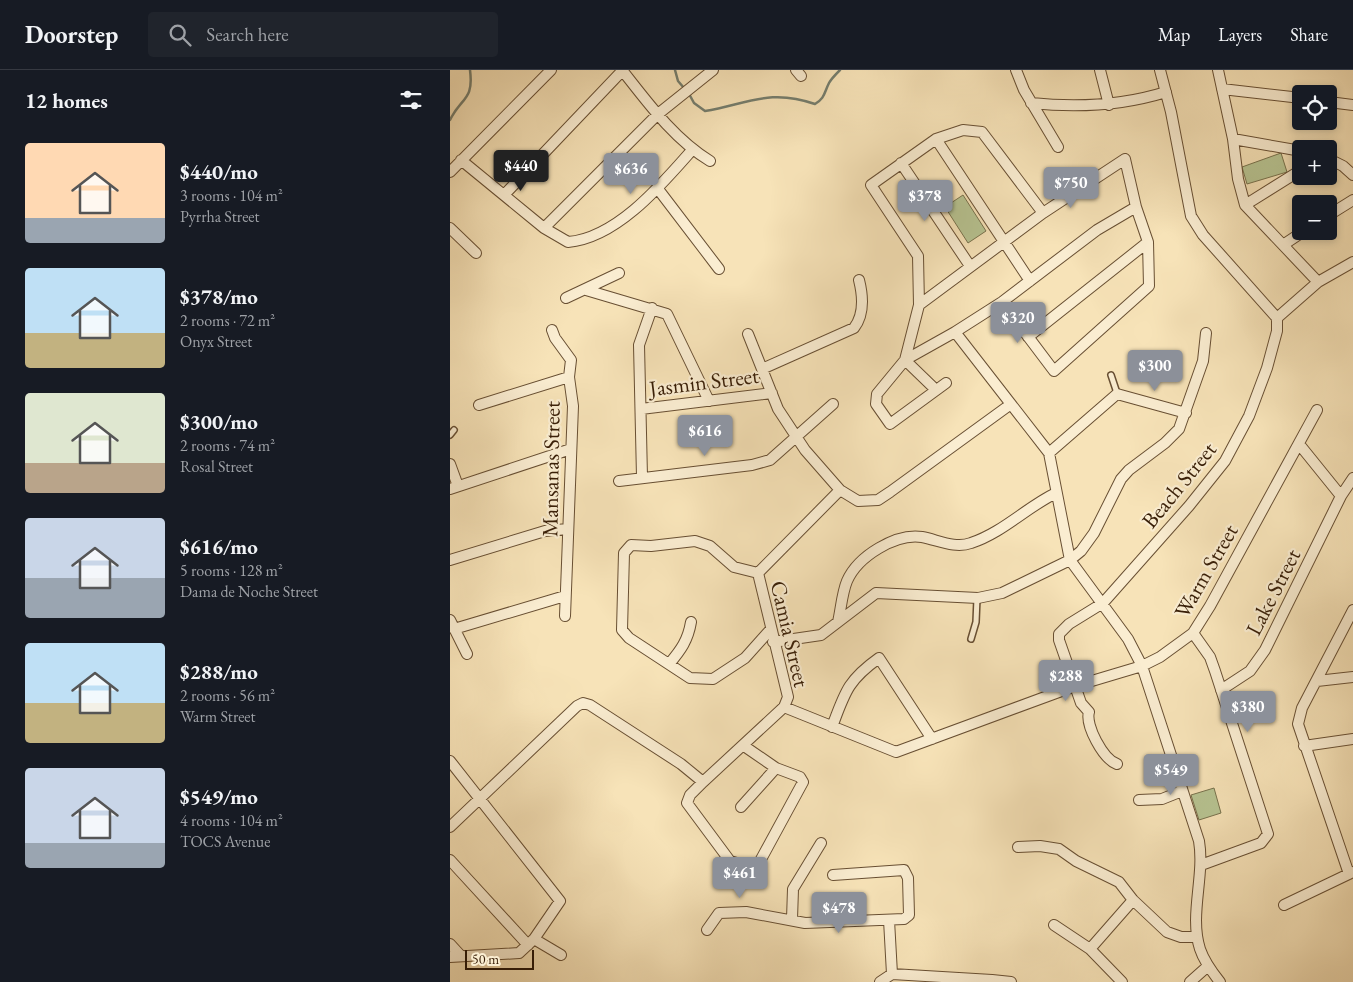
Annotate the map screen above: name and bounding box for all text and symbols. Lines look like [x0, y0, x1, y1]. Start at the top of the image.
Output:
search box [148, 12, 498, 57]
text: Doorstep [25, 19, 118, 50]
icon: search [166, 21, 194, 49]
text: Search here [206, 22, 289, 47]
text: Map [1158, 23, 1190, 46]
text: Layers [1218, 23, 1262, 46]
text: Share [1290, 23, 1328, 46]
map controls [1292, 85, 1337, 240]
button: locate [1292, 85, 1337, 130]
icon: filters [397, 86, 425, 114]
text: 12 homes [25, 87, 108, 114]
button: + [1292, 140, 1337, 185]
pin: $440 [491, 150, 551, 192]
pin: $636 [601, 152, 661, 195]
text: $440 [505, 155, 537, 176]
text: $440/mo [180, 158, 258, 185]
text: $636 [615, 158, 647, 179]
icon: home [65, 163, 125, 223]
pin: $750 [1041, 166, 1101, 209]
text: $750 [1055, 172, 1087, 193]
pin: $378 [895, 180, 955, 222]
text: 3 rooms · 104 m² [180, 185, 283, 206]
text: $378 [909, 185, 941, 206]
button: − [1292, 195, 1337, 240]
text: Pyrrha Street [180, 206, 260, 227]
text: $378/mo [180, 283, 258, 310]
icon: home [65, 288, 125, 348]
pin: $320 [988, 302, 1048, 344]
text: $320 [1002, 307, 1034, 328]
text: 2 rooms · 72 m² [180, 310, 275, 331]
text: Onyx Street [180, 331, 252, 352]
pin: $300 [1125, 350, 1185, 392]
text: $300 [1139, 355, 1171, 376]
street label: Jasmin Street [646, 361, 761, 403]
street label: Mansanas Street [535, 401, 567, 537]
text: $300/mo [180, 408, 258, 435]
icon: home [65, 413, 125, 473]
pin: $616 [675, 414, 735, 457]
text: $616 [689, 420, 721, 441]
text: 2 rooms · 74 m² [180, 435, 275, 456]
street label: Beach Street [1135, 436, 1223, 534]
text: Rosal Street [180, 456, 253, 477]
street label: Warm Street [1167, 519, 1245, 623]
text: $616/mo [180, 533, 258, 560]
icon: home [65, 538, 125, 598]
street label: Lake Street [1239, 544, 1307, 640]
text: 5 rooms · 128 m² [180, 560, 283, 581]
street label: Camia Street [764, 578, 816, 690]
text: Dama de Noche Street [180, 581, 318, 602]
text: $288/mo [180, 658, 258, 685]
pin: $288 [1036, 660, 1096, 702]
icon: home [65, 663, 125, 723]
text: $288 [1050, 665, 1082, 686]
text: 2 rooms · 56 m² [180, 685, 275, 706]
pin: $380 [1218, 690, 1278, 733]
text: $380 [1232, 696, 1264, 717]
text: Warm Street [180, 706, 256, 727]
pin: $549 [1141, 754, 1201, 796]
text: $549 [1155, 759, 1187, 780]
text: $549/mo [180, 783, 258, 810]
icon: home [65, 788, 125, 848]
text: 4 rooms · 104 m² [180, 810, 283, 831]
text: TOCS Avenue [180, 831, 271, 852]
pin: $461 [710, 856, 770, 899]
text: $461 [724, 862, 756, 883]
pin: $478 [809, 892, 869, 934]
text: $478 [823, 897, 855, 918]
scale bar [465, 947, 534, 970]
text: 50 m [472, 950, 499, 968]

